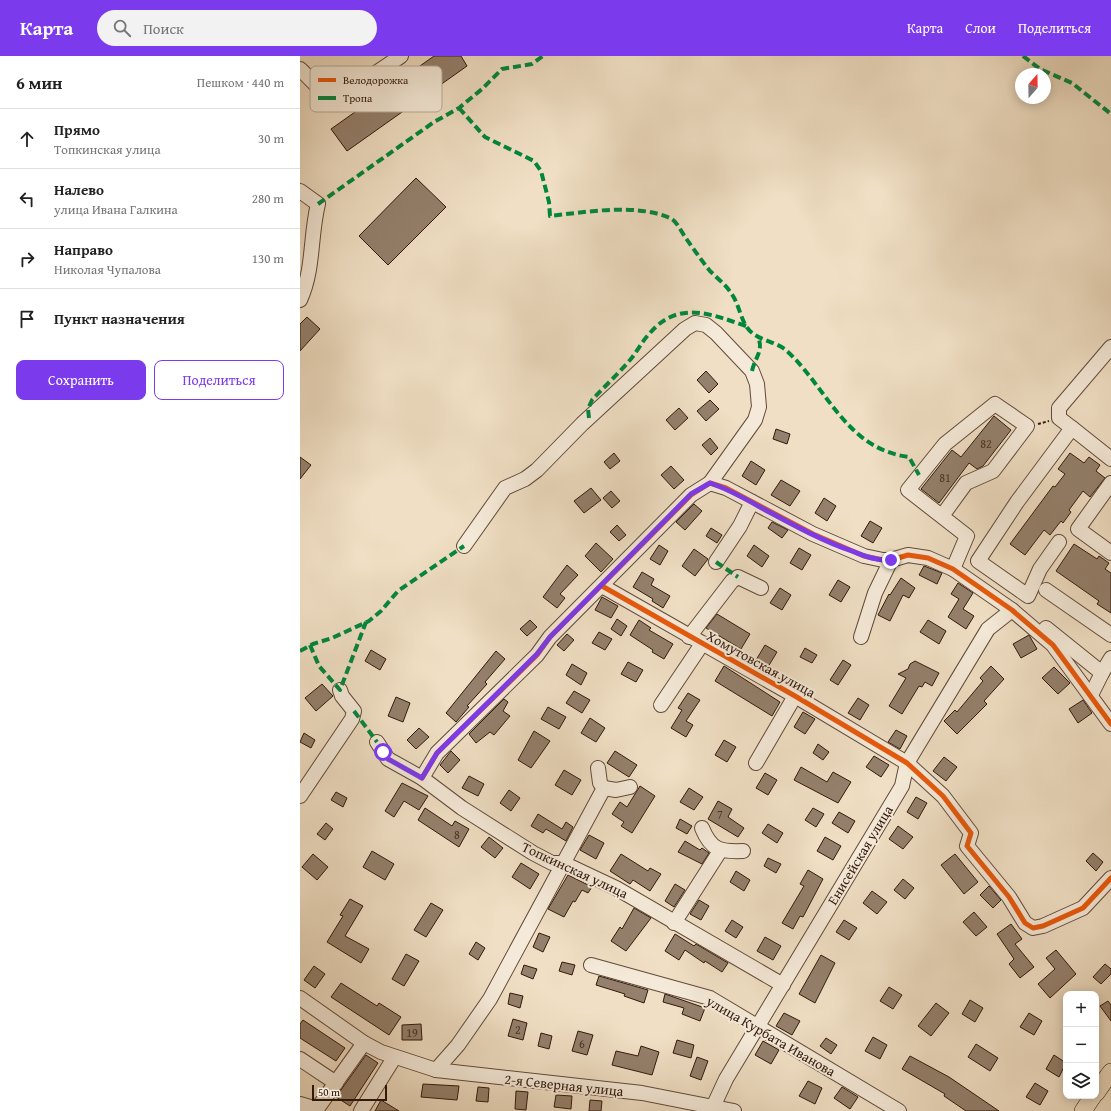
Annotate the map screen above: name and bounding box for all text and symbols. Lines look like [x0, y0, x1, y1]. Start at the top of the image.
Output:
search box [97, 10, 377, 46]
text: Карта [20, 14, 73, 42]
icon: search [111, 17, 133, 39]
text: Поиск [143, 18, 184, 39]
text: Карта [907, 18, 943, 38]
text: Слои [965, 18, 996, 38]
text: Поделиться [1018, 18, 1091, 38]
legend [310, 66, 442, 112]
north arrow [1015, 68, 1051, 104]
text: 6 мин [16, 70, 62, 95]
text: Велодорожка [343, 72, 409, 88]
text: Пешком · 440 m [197, 73, 284, 92]
text: Тропа [343, 90, 373, 106]
text: Прямо [54, 119, 100, 140]
icon: ahead [16, 128, 38, 150]
text: 30 m [258, 129, 284, 148]
text: Топкинская улица [54, 140, 161, 159]
text: Налево [54, 179, 104, 200]
icon: left [16, 188, 38, 210]
text: 280 m [252, 189, 284, 208]
text: улица Ивана Галкина [54, 200, 178, 219]
text: Направо [54, 239, 113, 260]
icon: right [16, 248, 38, 270]
text: 130 m [252, 249, 284, 268]
text: Николая Чупалова [54, 260, 161, 279]
icon: arrive [16, 308, 38, 330]
text: Пункт назначения [54, 308, 185, 329]
button: Сохранить [16, 360, 146, 400]
button: Поделиться [154, 360, 284, 400]
house number: 82 [980, 435, 992, 452]
house number: 81 [939, 469, 951, 486]
route end [882, 551, 900, 569]
street label: Хомутовская улица [703, 626, 819, 702]
route start [374, 743, 392, 761]
street label: Енисейская улица [822, 801, 898, 908]
house number: 7 [717, 806, 723, 823]
house number: 8 [454, 826, 460, 843]
street label: Топкинская улица [519, 837, 632, 903]
street label: улица Курбата Иванова [702, 990, 840, 1081]
map controls [1063, 991, 1099, 1099]
button: + [1063, 991, 1099, 1027]
house number: 2 [515, 1021, 521, 1038]
house number: 19 [406, 1024, 418, 1041]
button: − [1063, 1027, 1099, 1063]
house number: 6 [579, 1035, 585, 1052]
button: layers [1063, 1063, 1099, 1099]
street label: 2-я Северная улица [503, 1069, 625, 1101]
scale bar [312, 1083, 387, 1102]
text: 50 m [318, 1084, 340, 1100]

